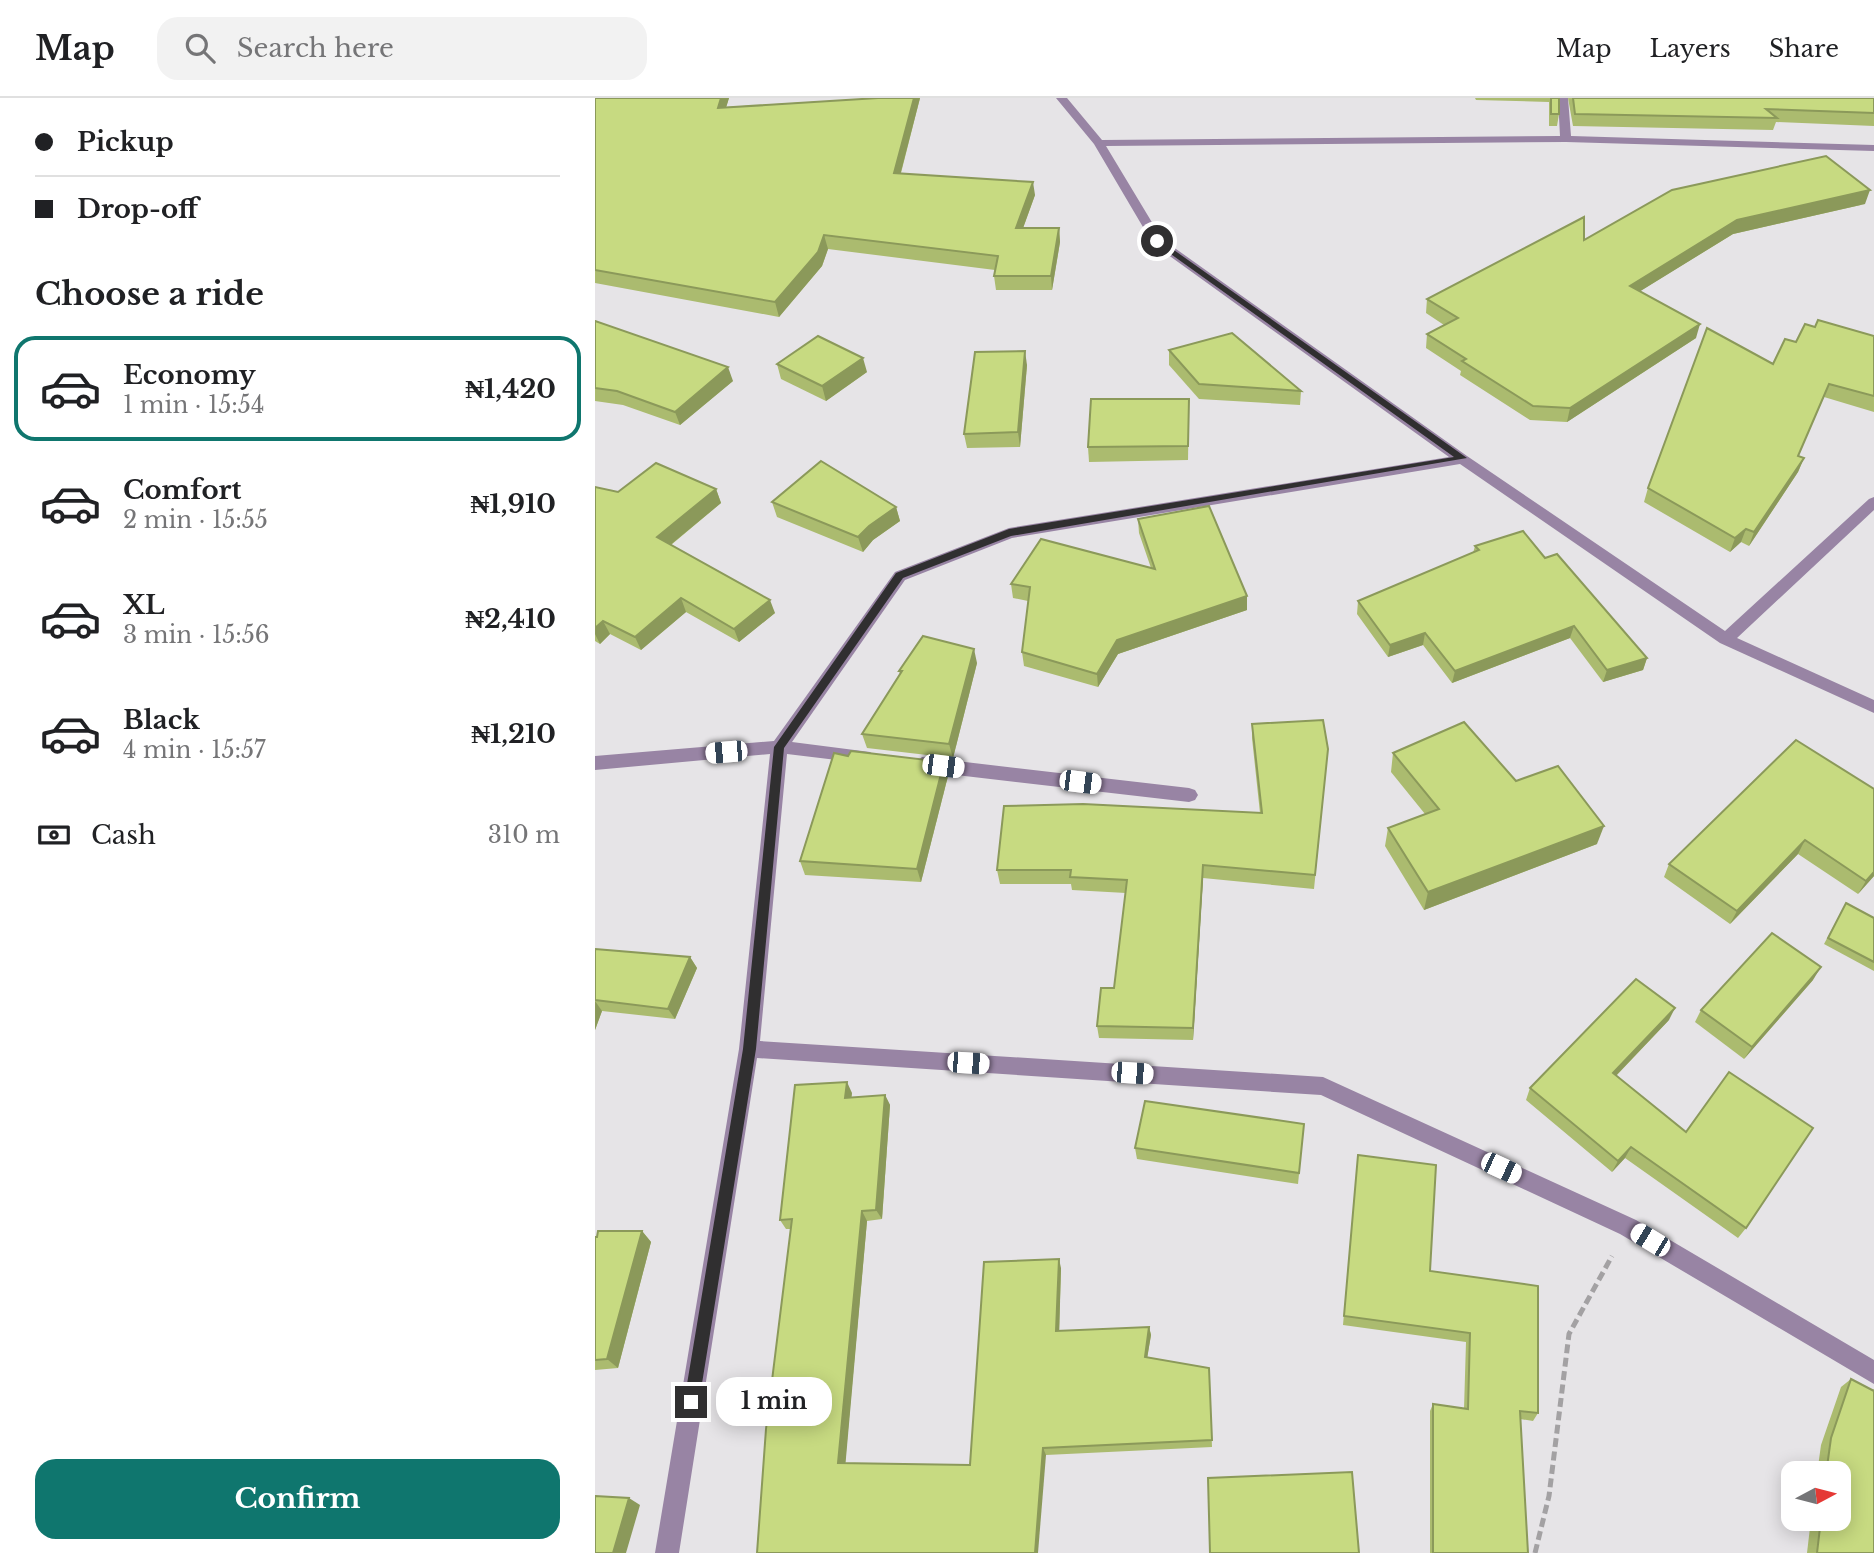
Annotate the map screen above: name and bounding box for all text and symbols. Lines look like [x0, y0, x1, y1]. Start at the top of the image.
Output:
search box [157, 17, 647, 80]
text: Map [35, 28, 115, 69]
icon: search [181, 29, 219, 67]
text: Search here [237, 32, 394, 64]
text: Map [1556, 34, 1612, 63]
text: Layers [1650, 34, 1731, 63]
text: Share [1769, 34, 1839, 63]
text: Pickup [77, 126, 174, 158]
text: Drop-off [77, 193, 198, 225]
route start [1141, 225, 1173, 257]
text: Choose a ride [35, 274, 264, 314]
icon: car [39, 357, 102, 420]
text: Economy [123, 359, 256, 391]
text: ₦1,420 [465, 373, 556, 405]
text: 1 min · 15:54 [123, 391, 264, 419]
icon: car [39, 472, 102, 535]
text: Comfort [123, 474, 241, 506]
text: ₦1,910 [471, 488, 556, 520]
text: 2 min · 15:55 [123, 506, 268, 534]
icon: car [39, 587, 102, 650]
text: XL [123, 589, 165, 621]
text: ₦2,410 [465, 603, 556, 635]
text: 3 min · 15:56 [123, 621, 270, 649]
icon: car [39, 702, 102, 765]
text: Black [123, 704, 200, 736]
text: ₦1,210 [471, 718, 556, 750]
text: 4 min · 15:57 [123, 736, 266, 764]
car [705, 740, 748, 764]
car [921, 753, 966, 779]
car [1058, 769, 1103, 795]
icon: cash [35, 816, 73, 854]
text: Cash [91, 819, 156, 851]
text: 310 m [488, 821, 560, 849]
car [947, 1051, 990, 1075]
car [1111, 1061, 1154, 1085]
car [1478, 1150, 1525, 1186]
car [1627, 1220, 1674, 1260]
callout: 1 min [715, 1378, 831, 1426]
route end [675, 1386, 707, 1418]
text: 1 min [741, 1387, 807, 1415]
button: Confirm [35, 1459, 560, 1539]
north arrow [1781, 1461, 1851, 1531]
map controls [1781, 1461, 1851, 1531]

